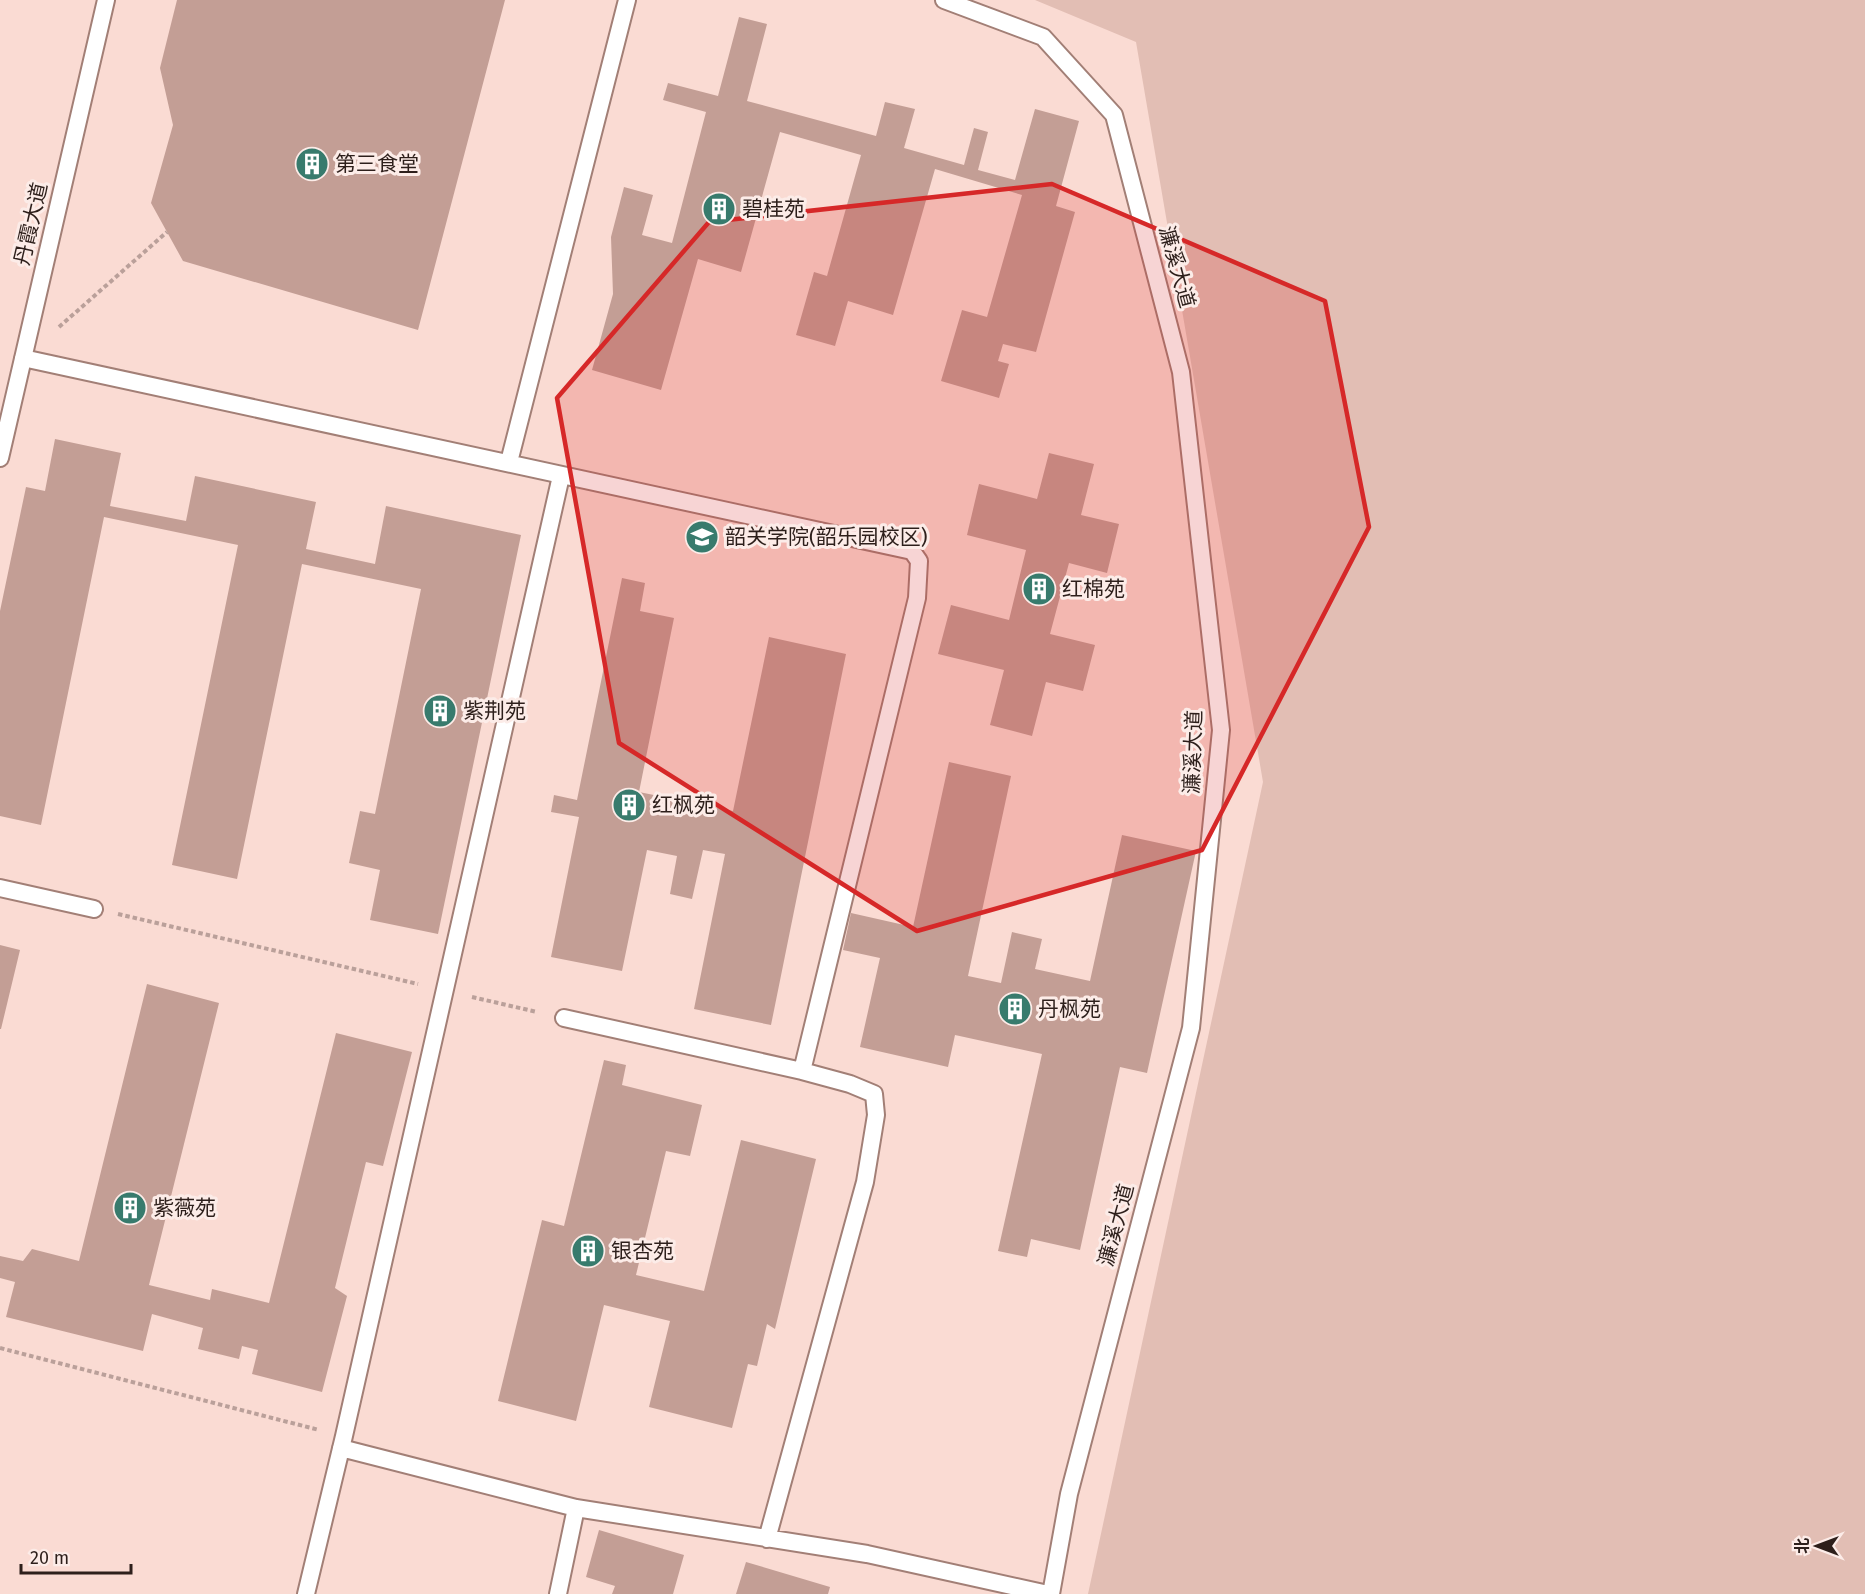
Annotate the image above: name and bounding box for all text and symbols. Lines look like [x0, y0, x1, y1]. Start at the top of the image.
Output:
building icon: 第三食堂 [294, 146, 330, 182]
place label: 第三食堂 [335, 151, 419, 177]
street label: 丹霞大道 [9, 180, 53, 268]
building icon: 碧桂苑 [701, 191, 737, 227]
place label: 碧桂苑 [742, 196, 805, 222]
street label: 濂溪大道 [1154, 223, 1200, 311]
school or university icon: 韶关学院(韶乐园校区) [684, 519, 720, 555]
place label: 韶关学院(韶乐园校区) [725, 524, 928, 550]
building icon: 红棉苑 [1021, 571, 1057, 607]
place label: 红棉苑 [1062, 576, 1125, 602]
building icon: 紫荆苑 [422, 693, 458, 729]
place label: 紫荆苑 [463, 698, 526, 724]
street label: 濂溪大道 [1179, 710, 1207, 794]
building icon: 红枫苑 [611, 787, 647, 823]
place label: 红枫苑 [652, 792, 715, 818]
building icon: 丹枫苑 [997, 991, 1033, 1027]
place label: 丹枫苑 [1038, 996, 1101, 1022]
street label: 濂溪大道 [1093, 1181, 1139, 1269]
building icon: 紫薇苑 [112, 1190, 148, 1226]
place label: 紫薇苑 [153, 1195, 216, 1221]
building icon: 银杏苑 [570, 1233, 606, 1269]
place label: 银杏苑 [611, 1238, 674, 1264]
north arrow [1787, 1516, 1847, 1576]
scale bar [21, 1537, 130, 1575]
text: 北 [1793, 1538, 1812, 1554]
text: 20 m [30, 1547, 69, 1569]

